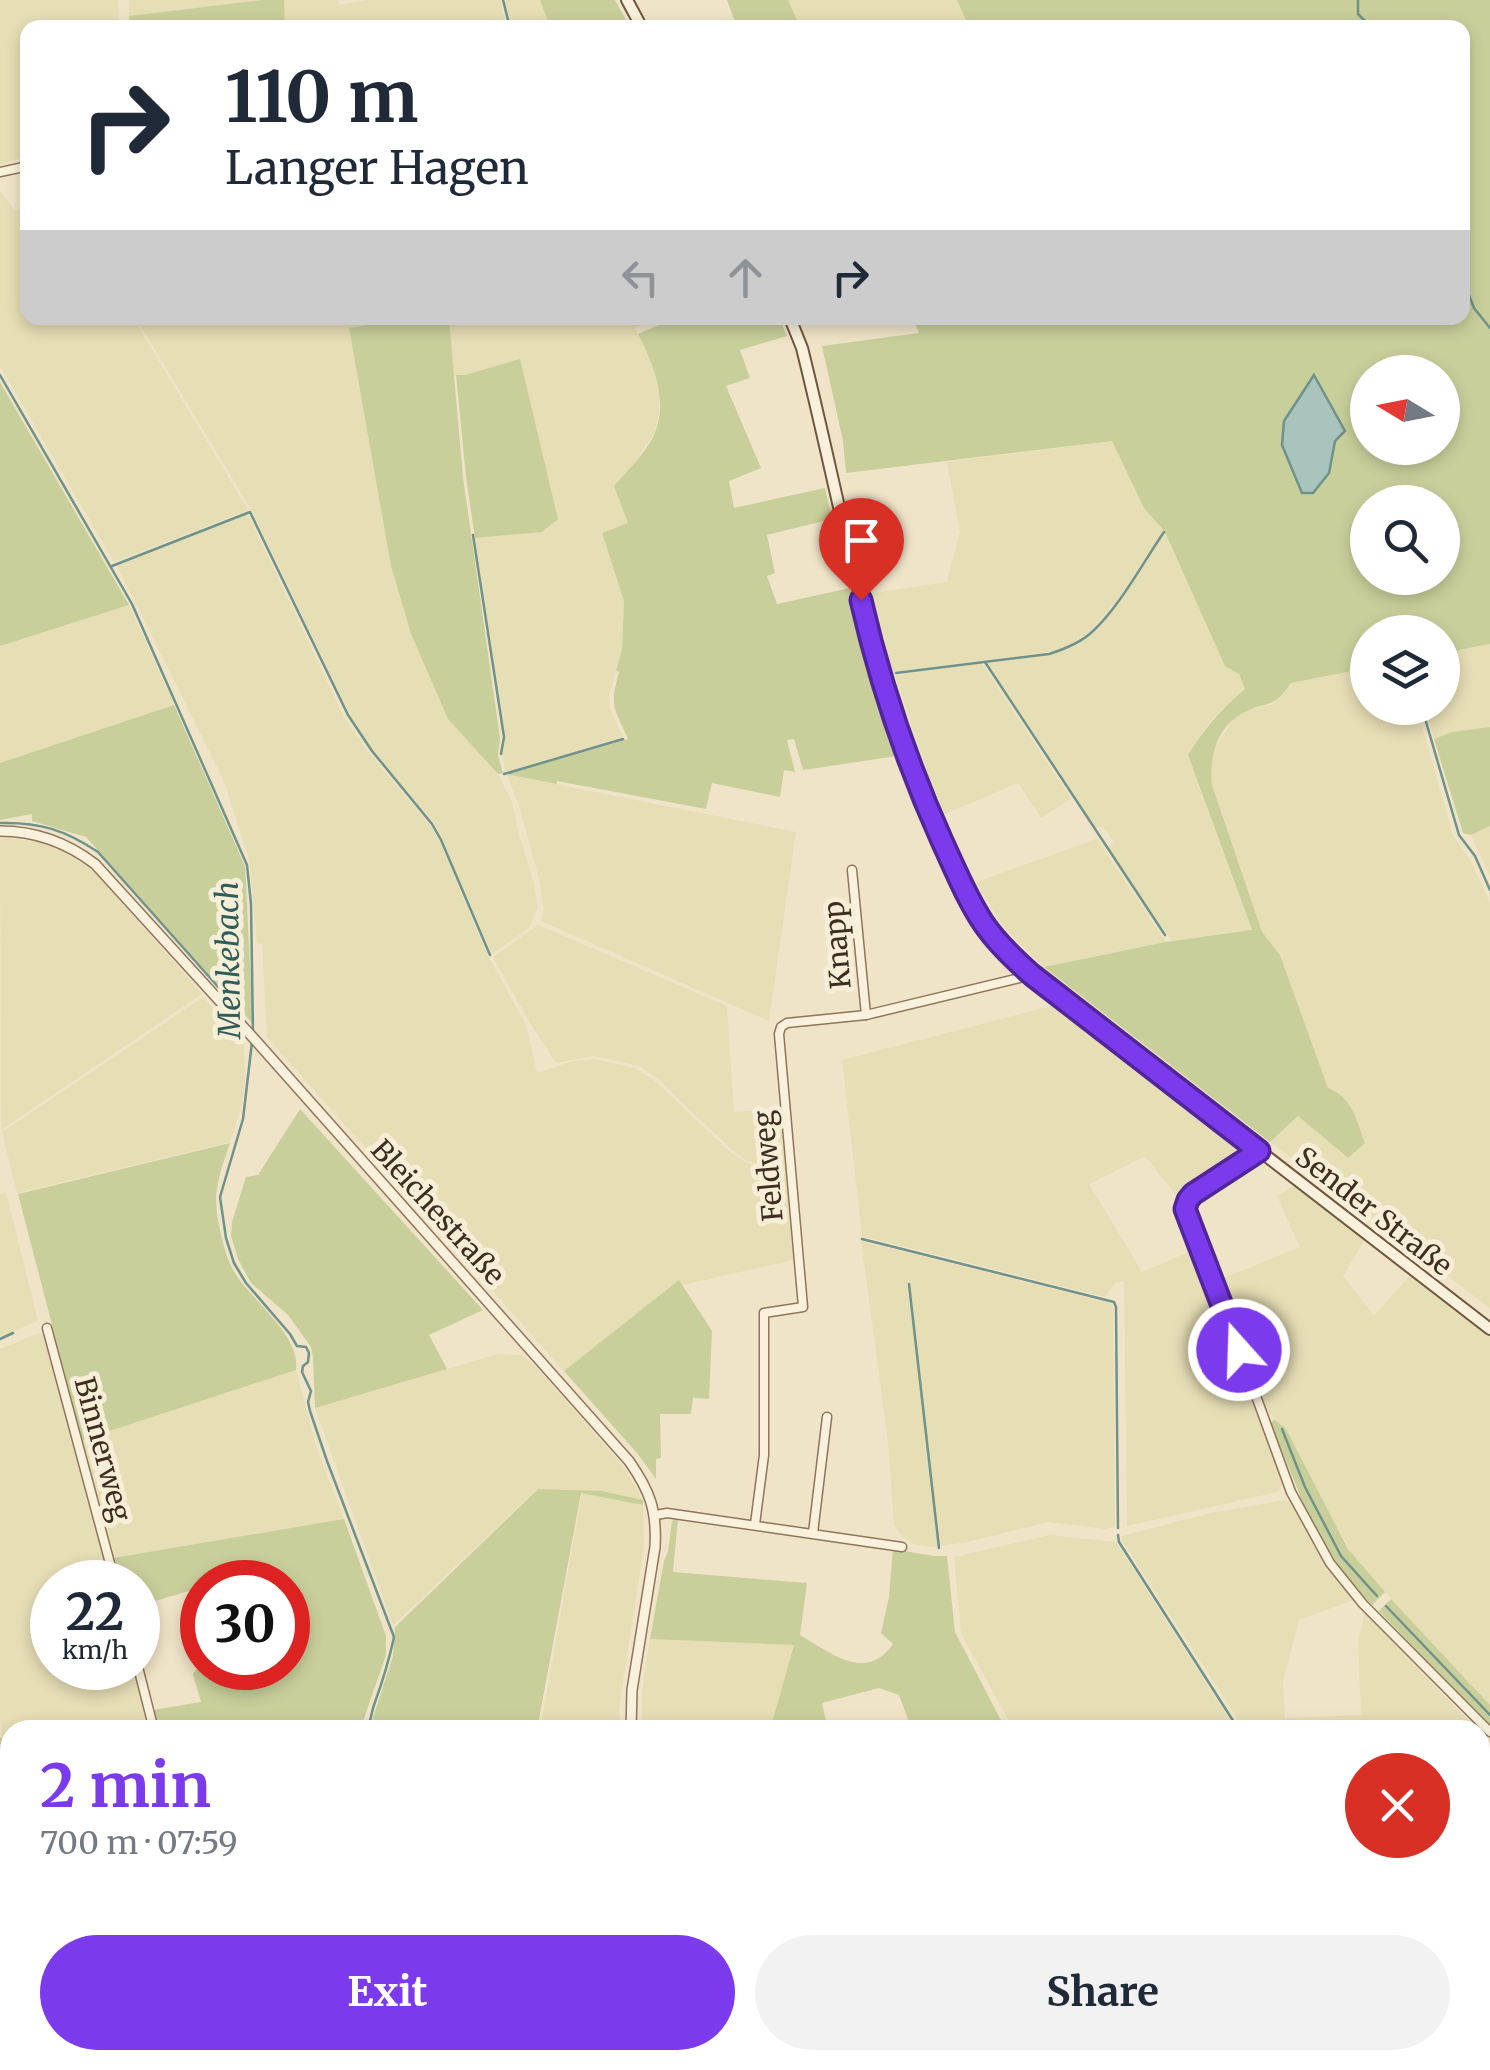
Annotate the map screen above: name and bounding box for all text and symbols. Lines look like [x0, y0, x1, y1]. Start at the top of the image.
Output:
text: 110 m [225, 53, 418, 141]
icon: right [60, 60, 190, 190]
text: Langer Hagen [225, 140, 529, 196]
icon: left [613, 250, 668, 305]
icon: ahead [718, 250, 773, 305]
icon: right [823, 250, 878, 305]
north arrow [1350, 355, 1460, 465]
map controls [1350, 355, 1460, 725]
button: search [1350, 485, 1460, 595]
pin [819, 498, 904, 601]
icon: arrive [834, 513, 889, 568]
button: layers [1350, 615, 1460, 725]
water label: Menkebach [208, 881, 248, 1041]
street label: Knapp [815, 900, 859, 990]
street label: Feldweg [745, 1109, 791, 1223]
street label: Bleichestraße [363, 1132, 513, 1292]
street label: Sender Straße [1288, 1139, 1460, 1283]
position arrow [1187, 1298, 1291, 1402]
street label: Binnerweg [66, 1373, 140, 1525]
speed limit sign: 30 [180, 1560, 310, 1690]
text: 22 [66, 1581, 124, 1644]
text: km/h [62, 1634, 128, 1666]
text: 2 min [40, 1748, 211, 1823]
button: close [1345, 1753, 1450, 1858]
text: 700 m · 07:59 [40, 1823, 238, 1863]
button: Exit [40, 1935, 735, 2050]
button: Share [755, 1935, 1450, 2050]

